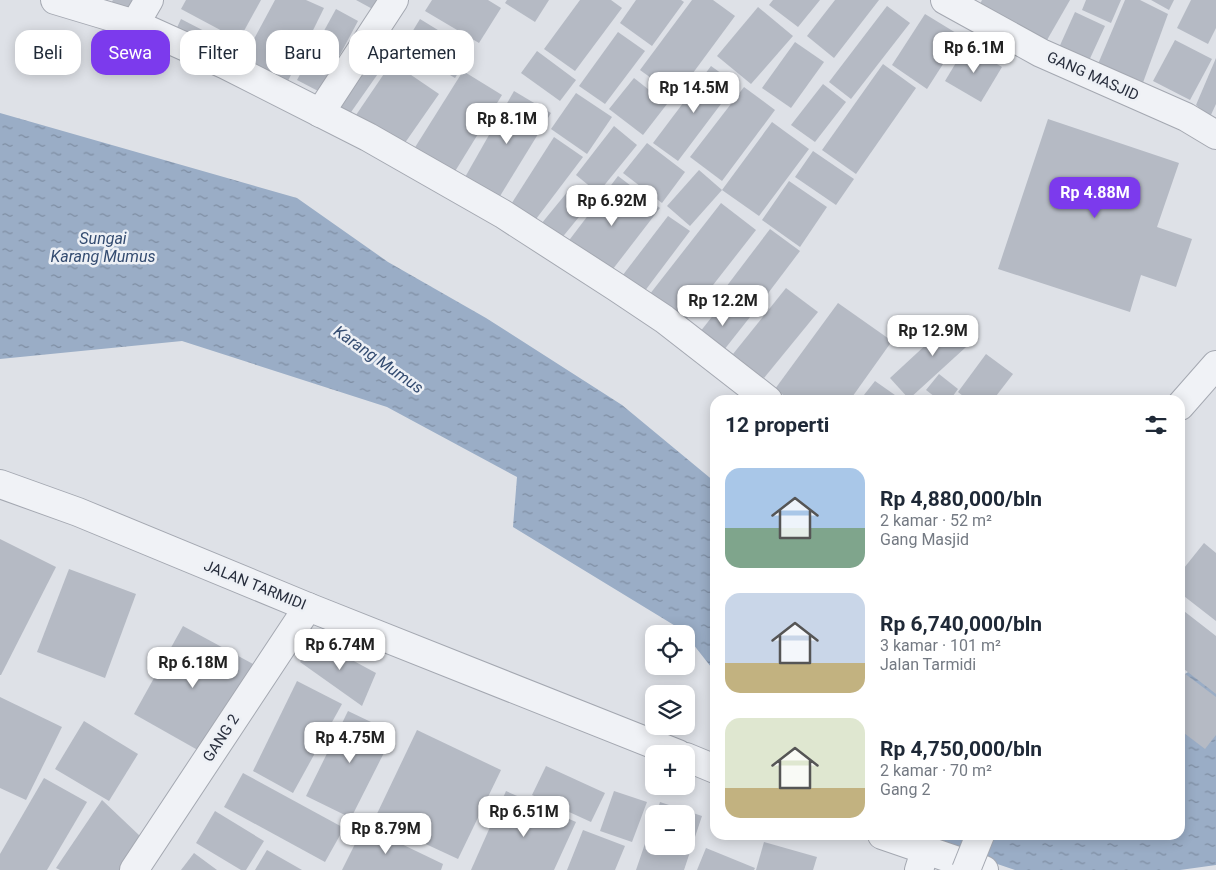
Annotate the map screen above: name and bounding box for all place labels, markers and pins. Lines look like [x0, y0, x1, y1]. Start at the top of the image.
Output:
pin: Rp 6.1M [928, 32, 1020, 74]
pin: Rp 14.5M [642, 72, 746, 114]
pin: Rp 8.1M [461, 102, 553, 145]
pin: Rp 4.88M [1043, 176, 1147, 219]
pin: Rp 6.92M [560, 184, 664, 227]
pin: Rp 12.2M [671, 284, 775, 327]
pin: Rp 12.9M [881, 314, 985, 357]
pin: Rp 6.74M [288, 628, 392, 671]
pin: Rp 6.18M [141, 646, 245, 689]
pin: Rp 4.75M [298, 722, 402, 764]
pin: Rp 6.51M [472, 796, 576, 838]
pin: Rp 8.79M [334, 812, 438, 855]

